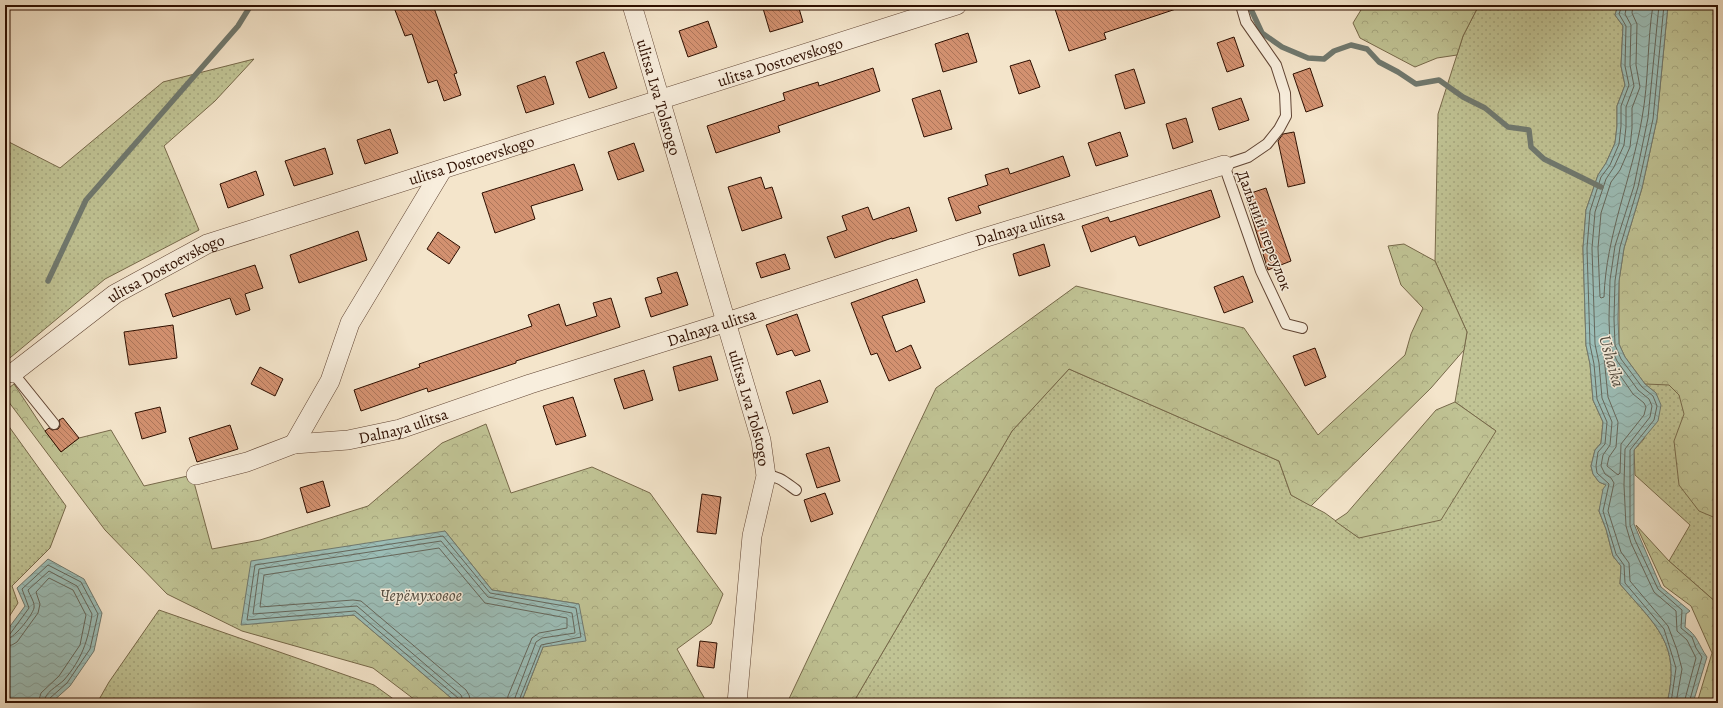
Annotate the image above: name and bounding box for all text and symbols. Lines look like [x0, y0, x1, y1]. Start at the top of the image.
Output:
street label: ulitsa Dostoevskogo [715, 32, 846, 93]
street label: ulitsa Lva Tolstogo [631, 37, 686, 158]
street label: ulitsa Dostoevskogo [406, 130, 537, 191]
street label: Дальний переулок [1231, 167, 1297, 294]
street label: Dalnaya ulitsa [973, 204, 1068, 252]
street label: ulitsa Dostoevskogo [102, 229, 227, 309]
street label: Dalnaya ulitsa [664, 303, 760, 352]
water label: Ushaika [1593, 333, 1630, 390]
street label: ulitsa Lva Tolstogo [723, 347, 775, 468]
street label: Dalnaya ulitsa [356, 403, 452, 450]
water label: Черёмуховое [380, 584, 462, 607]

